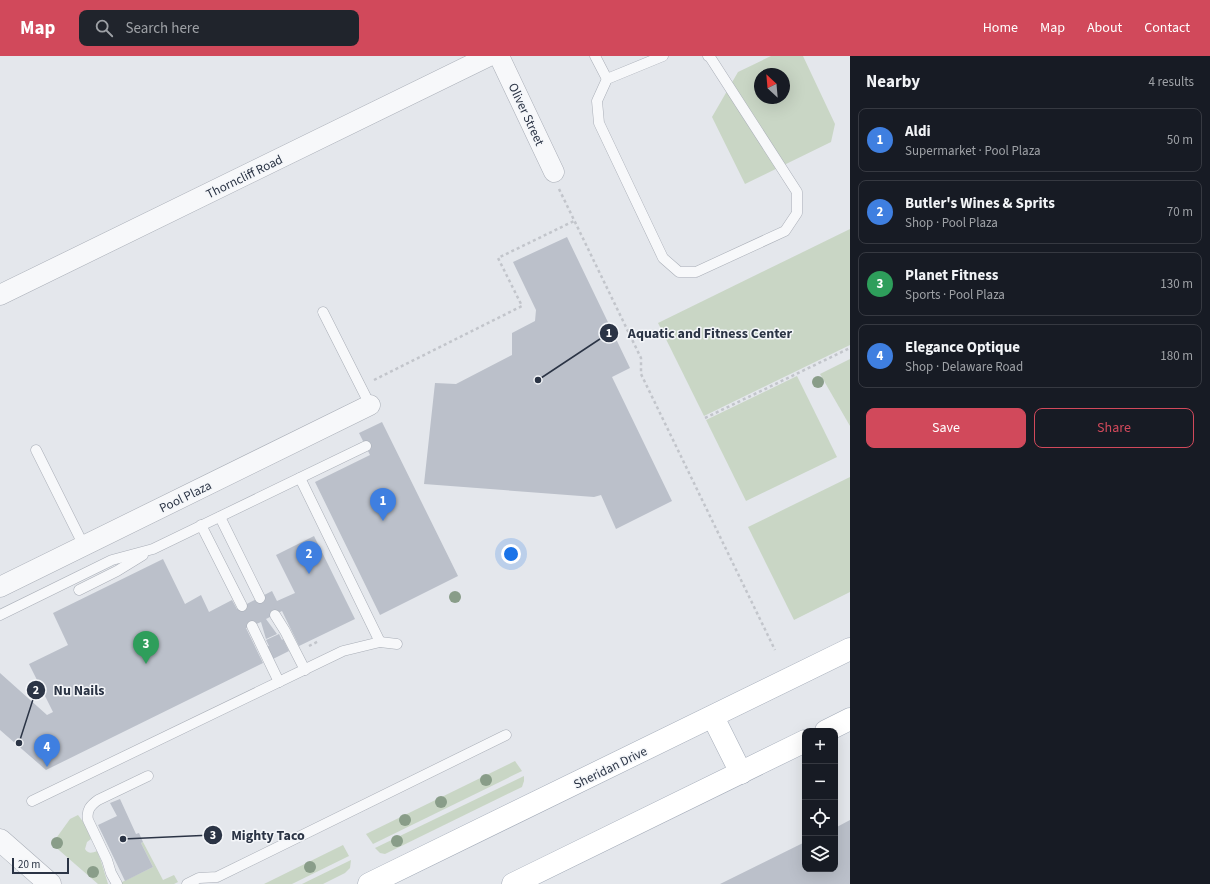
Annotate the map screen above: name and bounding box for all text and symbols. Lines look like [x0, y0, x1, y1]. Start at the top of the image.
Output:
search box [79, 10, 359, 46]
text: Map [20, 15, 55, 42]
icon: search [93, 17, 115, 39]
text: Search here [125, 18, 199, 39]
text: Home [983, 18, 1018, 38]
text: Map [1040, 18, 1065, 38]
text: About [1087, 18, 1122, 38]
text: Contact [1144, 18, 1190, 38]
north arrow [754, 68, 790, 104]
text: Nearby [866, 70, 920, 94]
text: 4 results [1149, 73, 1194, 91]
street label: Oliver Street [504, 80, 549, 149]
text: Aldi [905, 121, 931, 142]
text: 1 [877, 131, 883, 149]
text: 50 m [1167, 131, 1193, 149]
text: Supermarket · Pool Plaza [905, 142, 1040, 160]
street label: Thorncliff Road [203, 151, 286, 203]
text: Butler's Wines & Sprits [905, 193, 1055, 214]
text: 2 [877, 203, 883, 221]
text: 70 m [1167, 203, 1193, 221]
text: Shop · Pool Plaza [905, 214, 998, 232]
text: Planet Fitness [905, 265, 998, 286]
text: 3 [877, 275, 883, 293]
text: 130 m [1160, 275, 1193, 293]
text: Sports · Pool Plaza [905, 286, 1005, 304]
callout: Aquatic and Fitness Center [599, 320, 800, 346]
text: Aquatic and Fitness Center [627, 324, 793, 344]
text: 1 [606, 325, 612, 342]
text: Elegance Optique [905, 337, 1020, 358]
text: 4 [877, 347, 883, 365]
text: 180 m [1160, 347, 1193, 365]
text: Shop · Delaware Road [905, 358, 1023, 376]
button: Save [866, 408, 1026, 448]
button: Share [1034, 408, 1194, 448]
street label: Pool Plaza [156, 477, 215, 517]
pin: 1 [370, 488, 396, 521]
pin: 2 [296, 541, 322, 574]
your location [501, 544, 521, 564]
pin: 3 [133, 631, 159, 664]
callout: Nu Nails [26, 677, 113, 703]
text: Nu Nails [54, 681, 104, 701]
text: 2 [33, 682, 39, 699]
map controls [802, 728, 838, 872]
button: + [802, 728, 838, 764]
pin: 4 [34, 734, 60, 767]
street label: Sheridan Drive [571, 742, 650, 793]
button: − [802, 764, 838, 800]
button: locate [802, 800, 838, 836]
callout: Mighty Taco [203, 822, 312, 848]
text: Mighty Taco [231, 826, 305, 846]
text: 3 [210, 827, 216, 844]
button: layers [802, 836, 838, 872]
scale bar [12, 856, 69, 875]
text: 20 m [18, 857, 40, 872]

